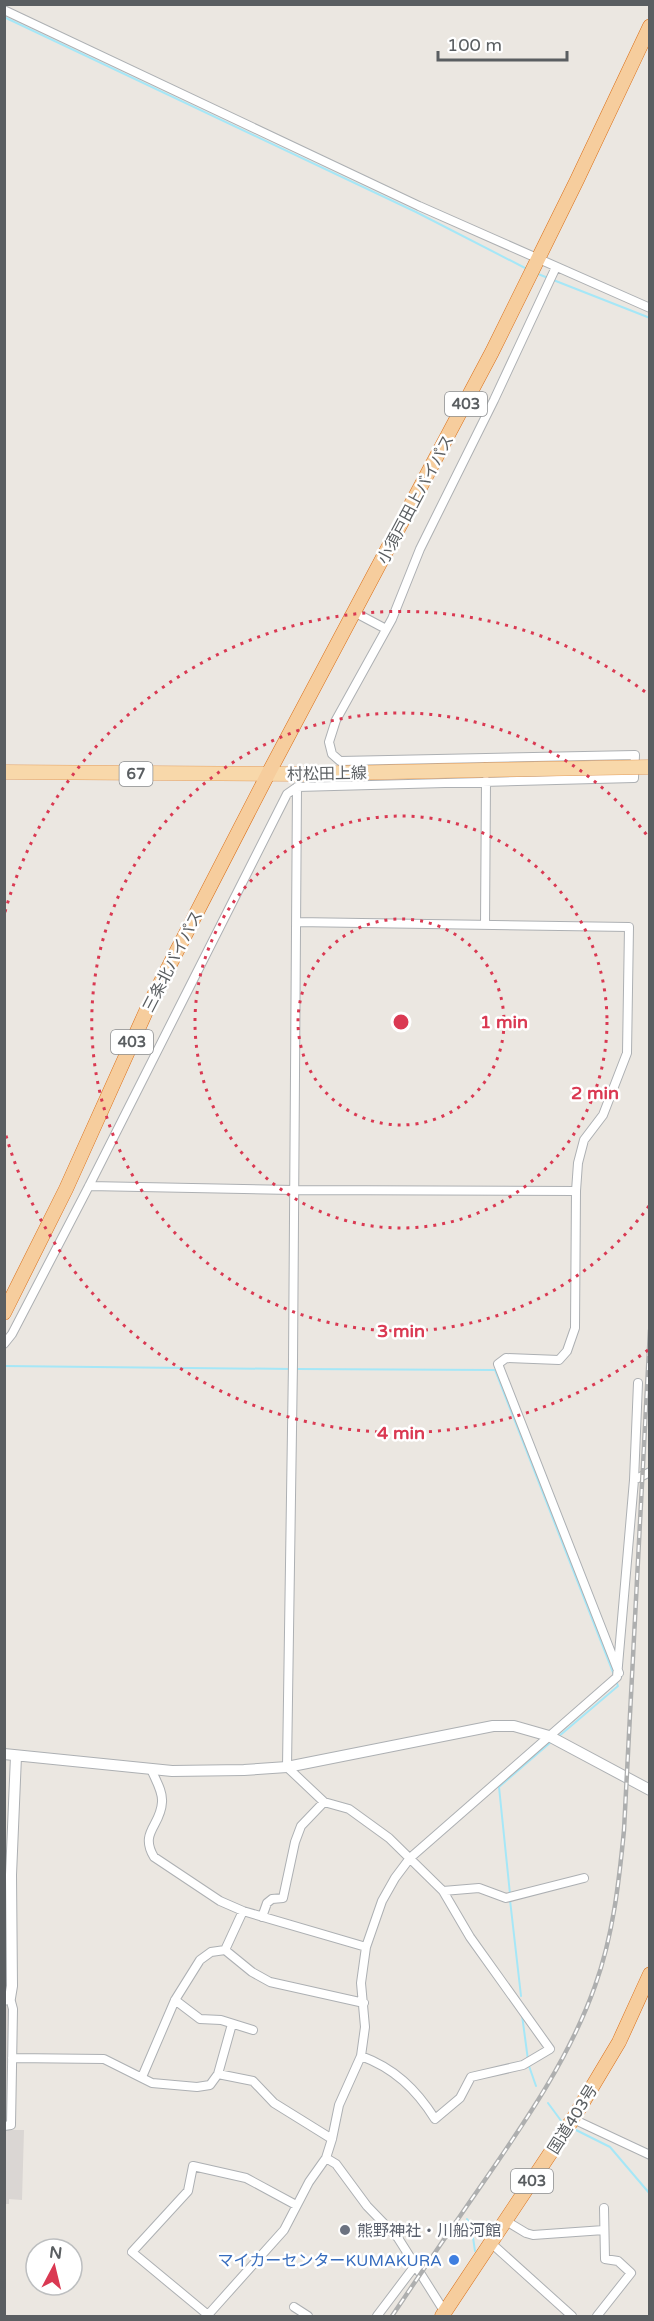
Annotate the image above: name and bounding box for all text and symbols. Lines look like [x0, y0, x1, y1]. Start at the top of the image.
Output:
scale bar [438, 24, 567, 62]
text: 100 m [447, 34, 502, 56]
road number: 403 [445, 392, 487, 416]
street label: 小須戸田上バイパス [373, 431, 458, 568]
road number: 67 [120, 762, 152, 786]
street label: 村松田上線 [287, 763, 367, 785]
street label: 三条北バイパス [139, 907, 207, 1016]
text: 1 min [480, 1011, 528, 1033]
centre of rings [391, 1012, 411, 1032]
road number: 403 [111, 1030, 153, 1054]
text: 2 min [571, 1082, 619, 1104]
text: 3 min [377, 1320, 425, 1342]
text: 4 min [377, 1422, 425, 1444]
street label: 国道403号 [544, 2081, 602, 2158]
road number: 403 [511, 2169, 553, 2193]
place label: 熊野神社・川船河館 [357, 2221, 501, 2241]
marker: 熊野神社・川船河館 [338, 2223, 352, 2237]
north arrow [24, 2237, 84, 2297]
text: N [48, 2242, 63, 2264]
place label: マイカーセンターKUMAKURA [218, 2251, 442, 2271]
marker: マイカーセンターKUMAKURA [447, 2253, 461, 2267]

